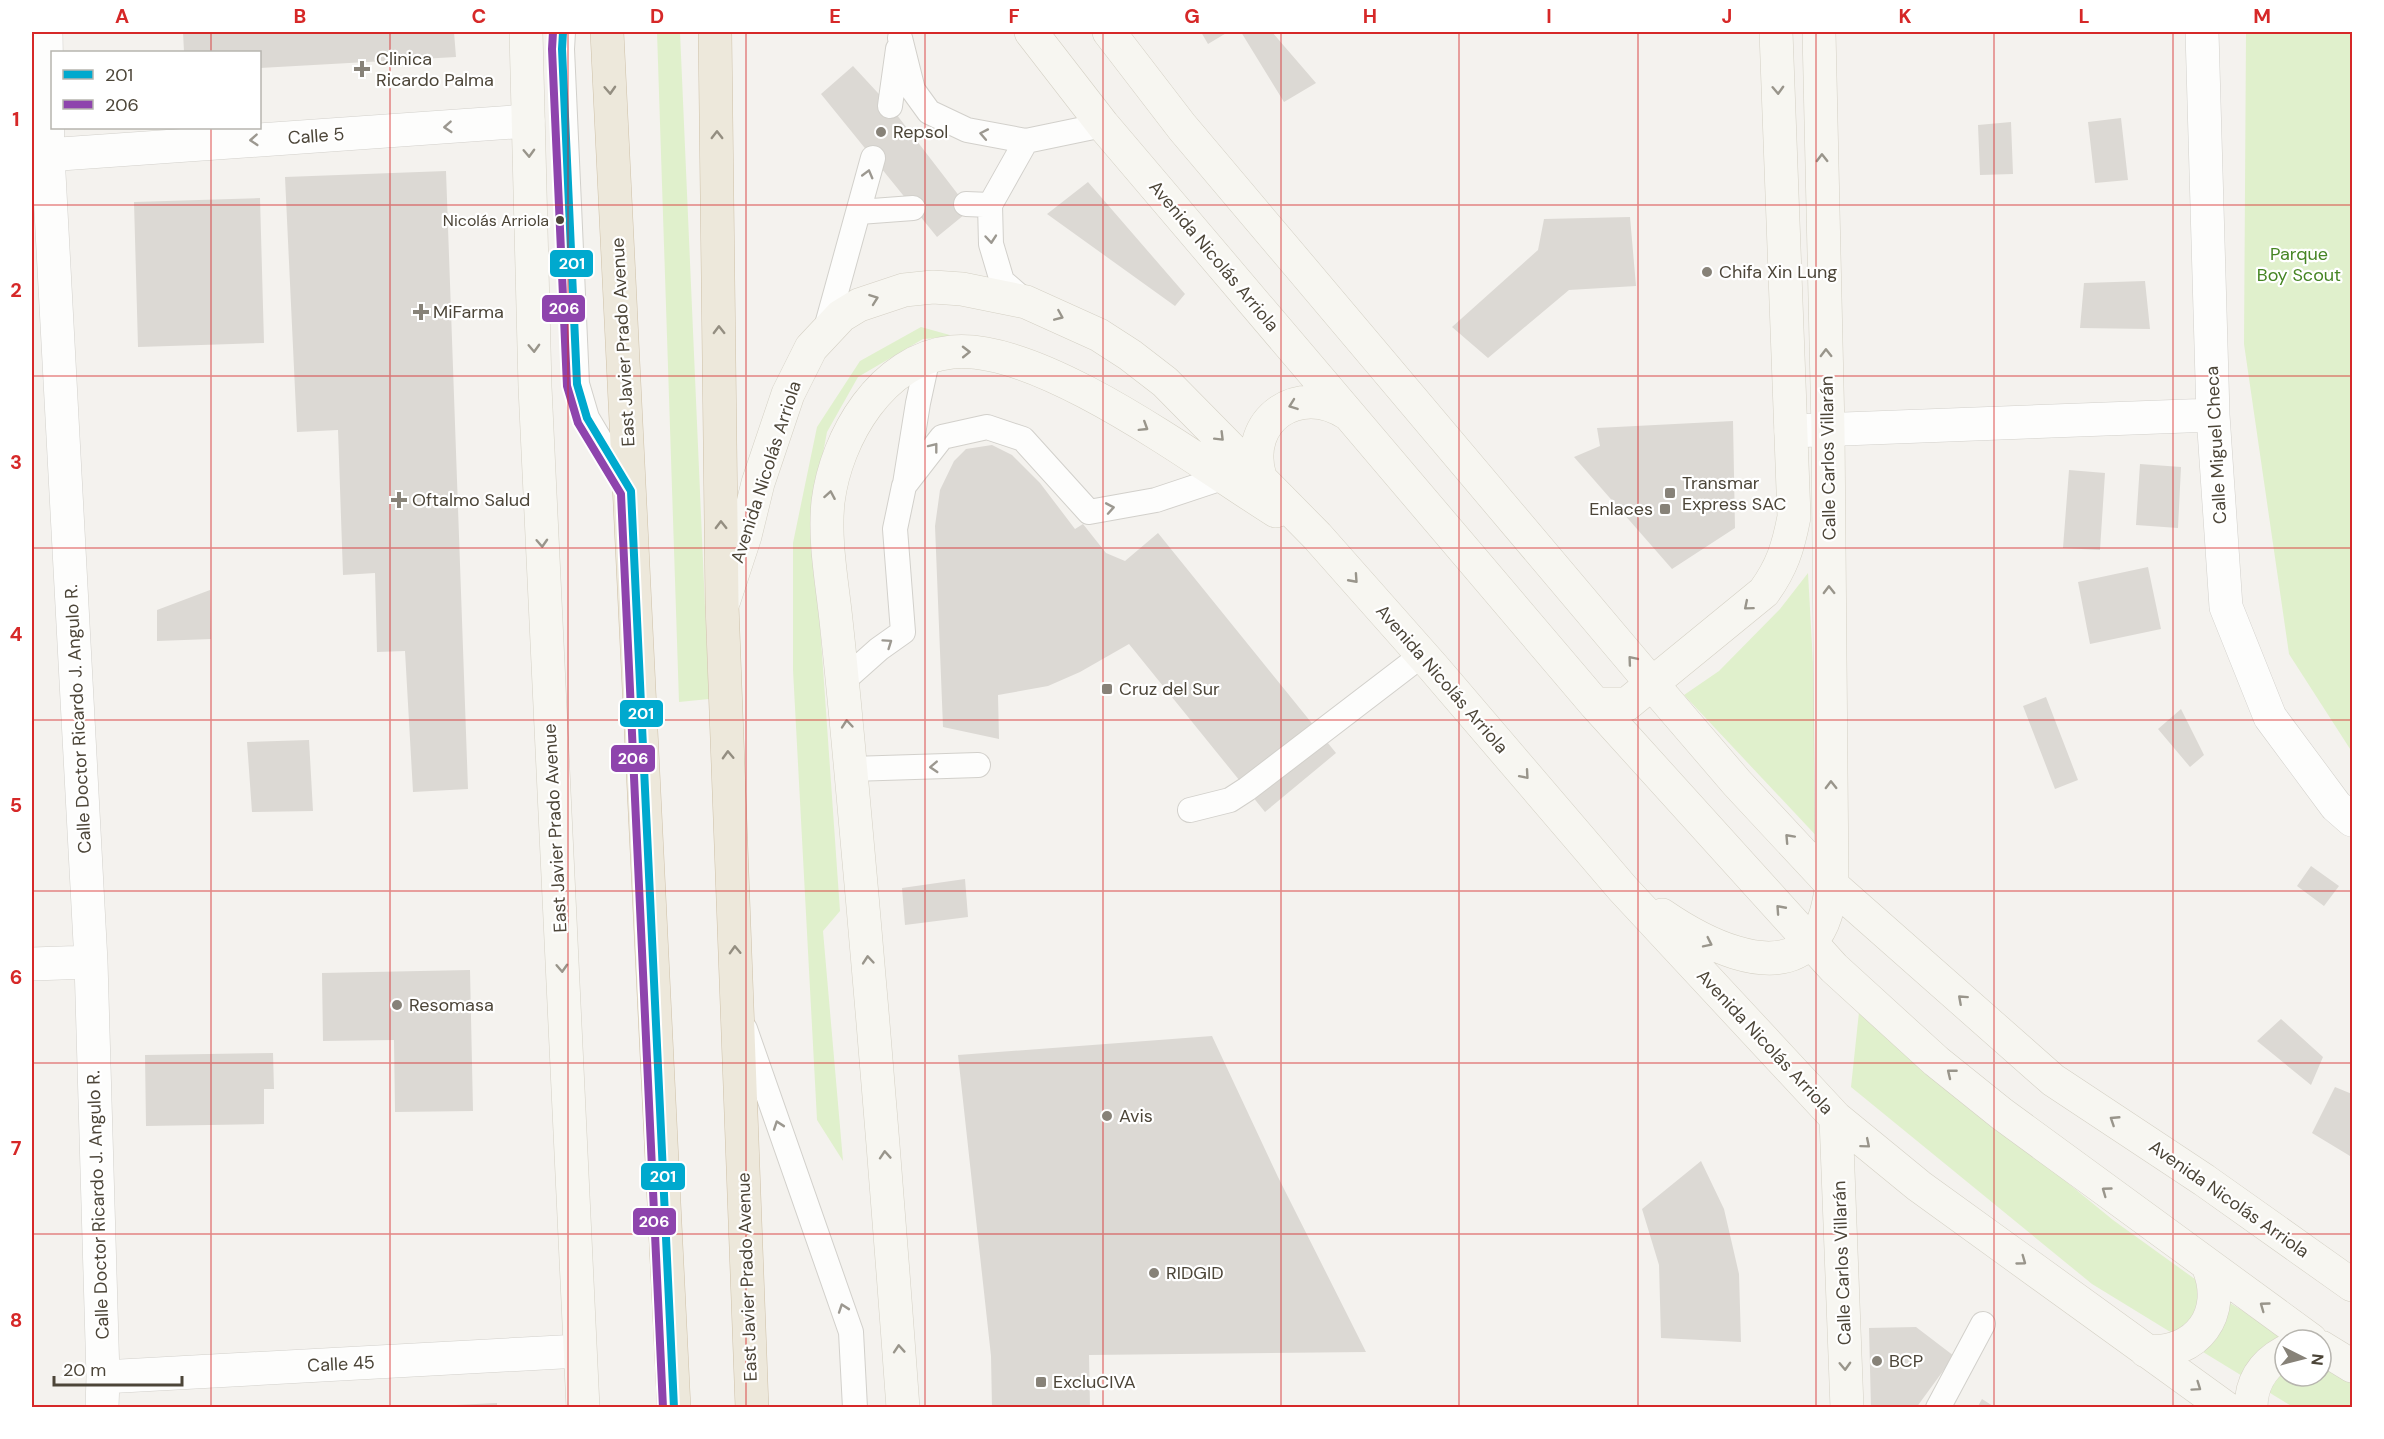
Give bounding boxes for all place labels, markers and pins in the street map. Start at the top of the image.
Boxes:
place label: Clinica Ricardo Palma [376,47,494,92]
marker: Clinica Ricardo Palma [353,60,371,78]
place label: Repsol [893,120,948,144]
marker: Repsol [874,125,888,139]
place label: Nicolás Arriola [443,210,549,231]
marker: Nicolás Arriola [554,214,566,226]
place label: Chifa Xin Lung [1719,260,1837,284]
marker: Chifa Xin Lung [1700,265,1714,279]
place label: MiFarma [433,300,504,324]
marker: MiFarma [414,305,428,319]
place label: Transmar Express SAC [1682,471,1786,516]
marker: Transmar Express SAC [1663,486,1677,500]
place label: Oftalmo Salud [412,488,530,512]
marker: Oftalmo Salud [390,491,408,509]
place label: Enlaces [1589,497,1653,521]
marker: Enlaces [1658,502,1672,516]
place label: Cruz del Sur [1119,677,1220,701]
marker: Cruz del Sur [1100,682,1114,696]
place label: Resomasa [409,993,494,1017]
marker: Resomasa [390,998,404,1012]
place label: Avis [1119,1104,1153,1128]
marker: Avis [1100,1109,1114,1123]
place label: RIDGID [1166,1261,1224,1285]
marker: RIDGID [1147,1266,1161,1280]
place label: BCP [1889,1349,1923,1373]
marker: BCP [1870,1354,1884,1368]
place label: ExcluCIVA [1053,1370,1136,1394]
marker: ExcluCIVA [1034,1375,1048,1389]

